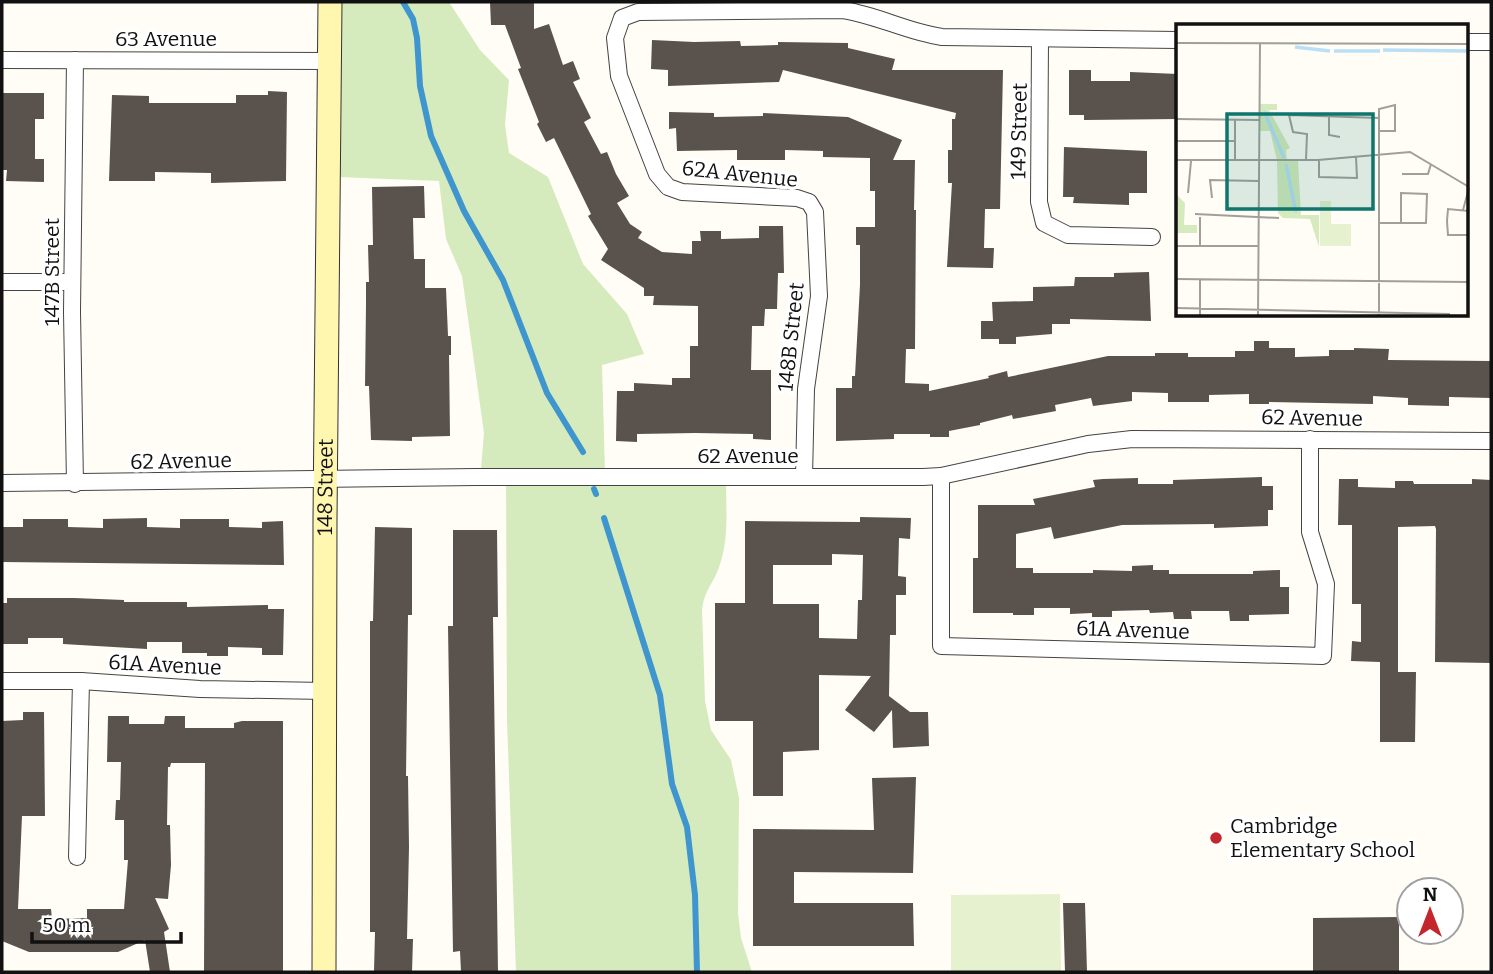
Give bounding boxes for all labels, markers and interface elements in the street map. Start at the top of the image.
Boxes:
inset map [1176,24,1468,317]
street label: 63 Avenue [115,26,217,52]
street label: 149 Street [1005,82,1033,180]
street label: 62A Avenue [681,155,799,193]
street label: 147B Street [39,218,65,326]
street label: 148B Street [772,281,810,393]
street label: 62 Avenue [1261,404,1363,432]
street label: 148 Street [312,438,339,536]
street label: 62 Avenue [697,443,799,469]
street label: 62 Avenue [130,447,232,475]
street label: 61A Avenue [1076,615,1190,645]
street label: 61A Avenue [108,649,222,681]
place label: Cambridge Elementary School [1230,813,1415,863]
marker: Cambridge Elementary School [1208,830,1224,846]
north arrow [1395,876,1465,946]
text: N [1423,883,1438,906]
scale bar [32,900,180,944]
text: 50 m [42,912,91,938]

